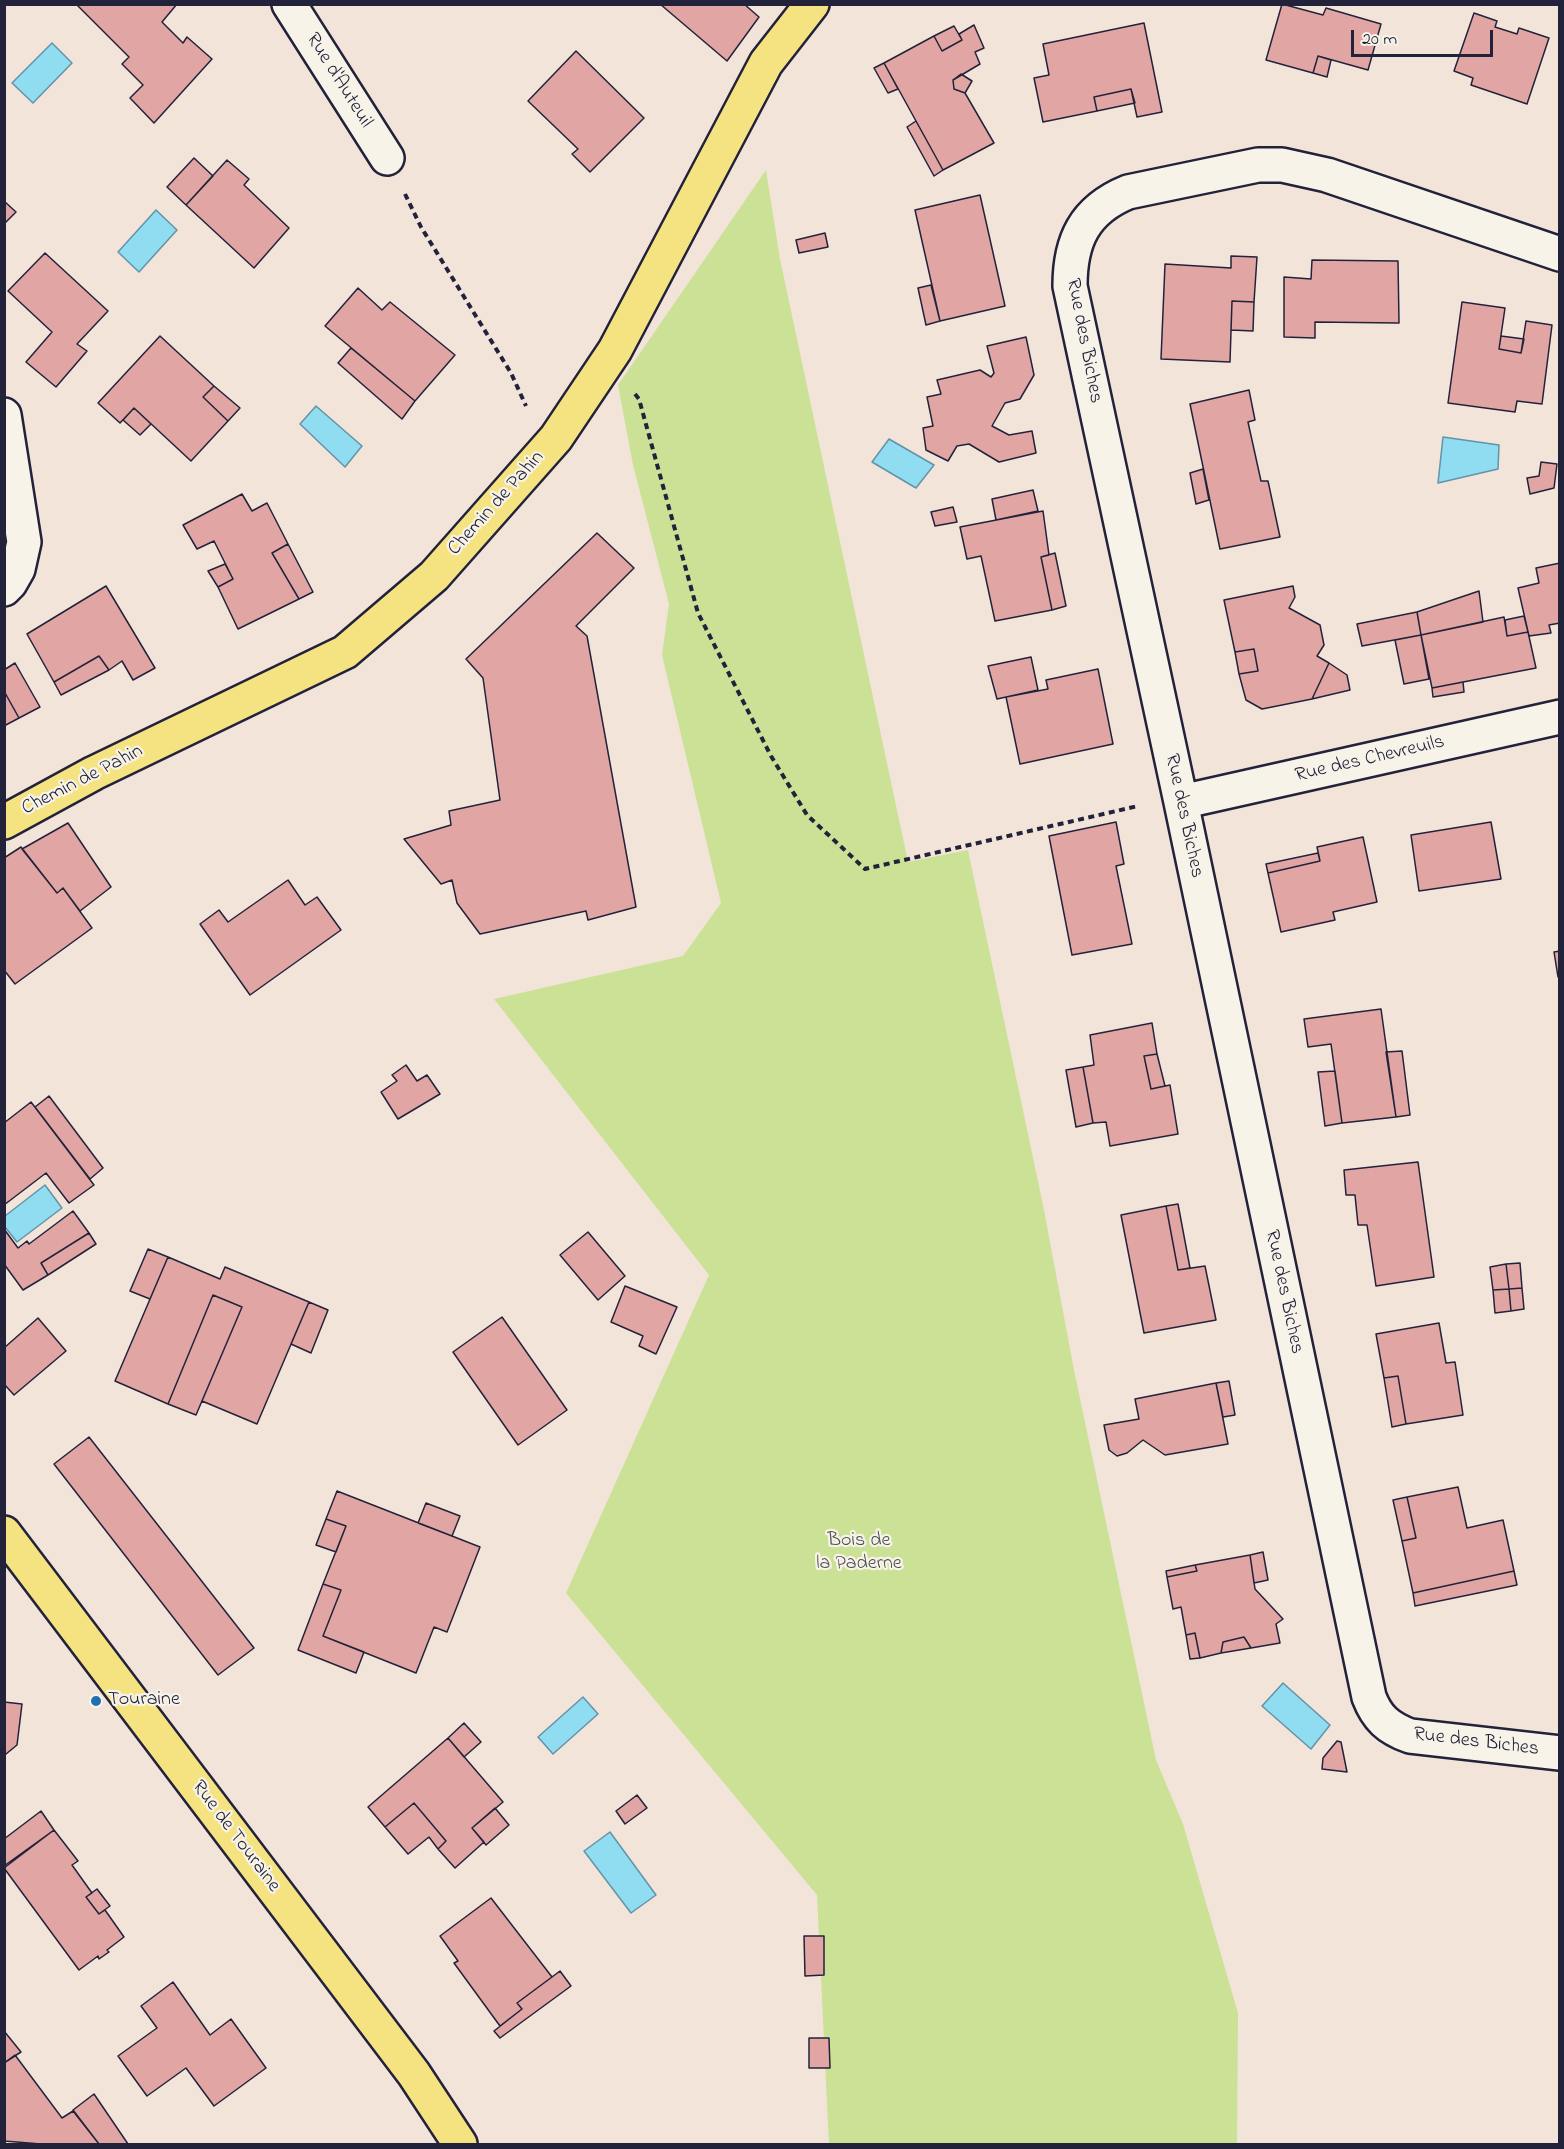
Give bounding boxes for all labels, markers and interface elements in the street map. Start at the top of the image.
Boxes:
scale bar [1354,18,1496,56]
text: 20 m [1362,27,1397,53]
street label: Rue d'Auteuil [299,29,377,133]
street label: Rue des Biches [1059,277,1107,405]
street label: Chemin de Pahin [444,447,550,561]
street label: Rue des Chevreuils [1293,731,1447,789]
street label: Chemin de Pahin [18,740,148,822]
street label: Rue des Biches [1158,752,1208,880]
street label: Rue des Biches [1258,1228,1308,1356]
park label: Bois de la Paderne [816,1530,902,1577]
place label: Touraine [108,1689,180,1713]
marker: Touraine [89,1694,103,1708]
street label: Rue des Biches [1412,1723,1540,1763]
street label: Rue de Touraine [185,1776,285,1898]

